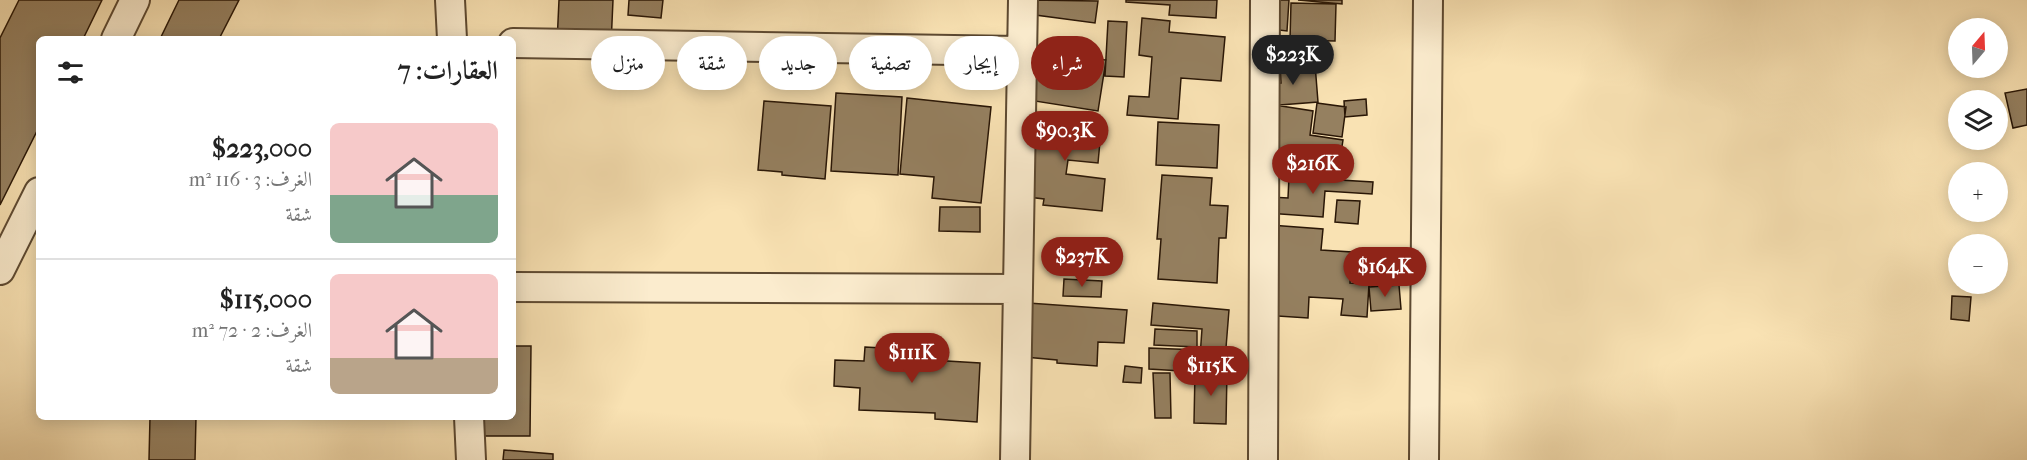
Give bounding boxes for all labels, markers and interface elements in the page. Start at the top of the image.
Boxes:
north arrow [1948,18,2008,78]
map controls [1948,18,2008,294]
pin: $223K [1251,35,1335,86]
chip: منزل [591,36,665,90]
chip: شقة [677,36,747,90]
chip: جديد [759,36,837,90]
chip: تصفية [849,36,932,90]
chip: إيجار [944,36,1019,90]
chip: شراء [1031,36,1104,90]
text: $223K [1266,43,1320,66]
text: العقارات: 7 [398,55,498,86]
icon: filters [54,56,87,89]
button: layers [1948,90,2008,150]
pin: $90.3K [1016,111,1114,162]
text: $90.3K [1035,119,1095,142]
text: $223,000 [212,133,312,164]
pin: $216K [1271,144,1355,195]
icon: home [378,147,450,219]
text: $216K [1286,152,1340,175]
button: + [1948,162,2008,222]
text: الغرف: 3 · 116 m² [189,168,312,191]
text: شقة [286,203,312,226]
button: − [1948,234,2008,294]
pin: $237K [1040,237,1124,288]
text: $237K [1055,245,1109,268]
pin: $164K [1343,247,1427,298]
text: $164K [1357,255,1413,278]
text: $115,000 [220,284,312,315]
icon: home [378,298,450,370]
text: الغرف: 2 · 72 m² [192,319,312,342]
pin: $111K [870,333,954,384]
text: $111K [889,341,935,364]
pin: $115K [1169,346,1253,397]
text: شقة [286,354,312,377]
text: $115K [1187,354,1235,377]

